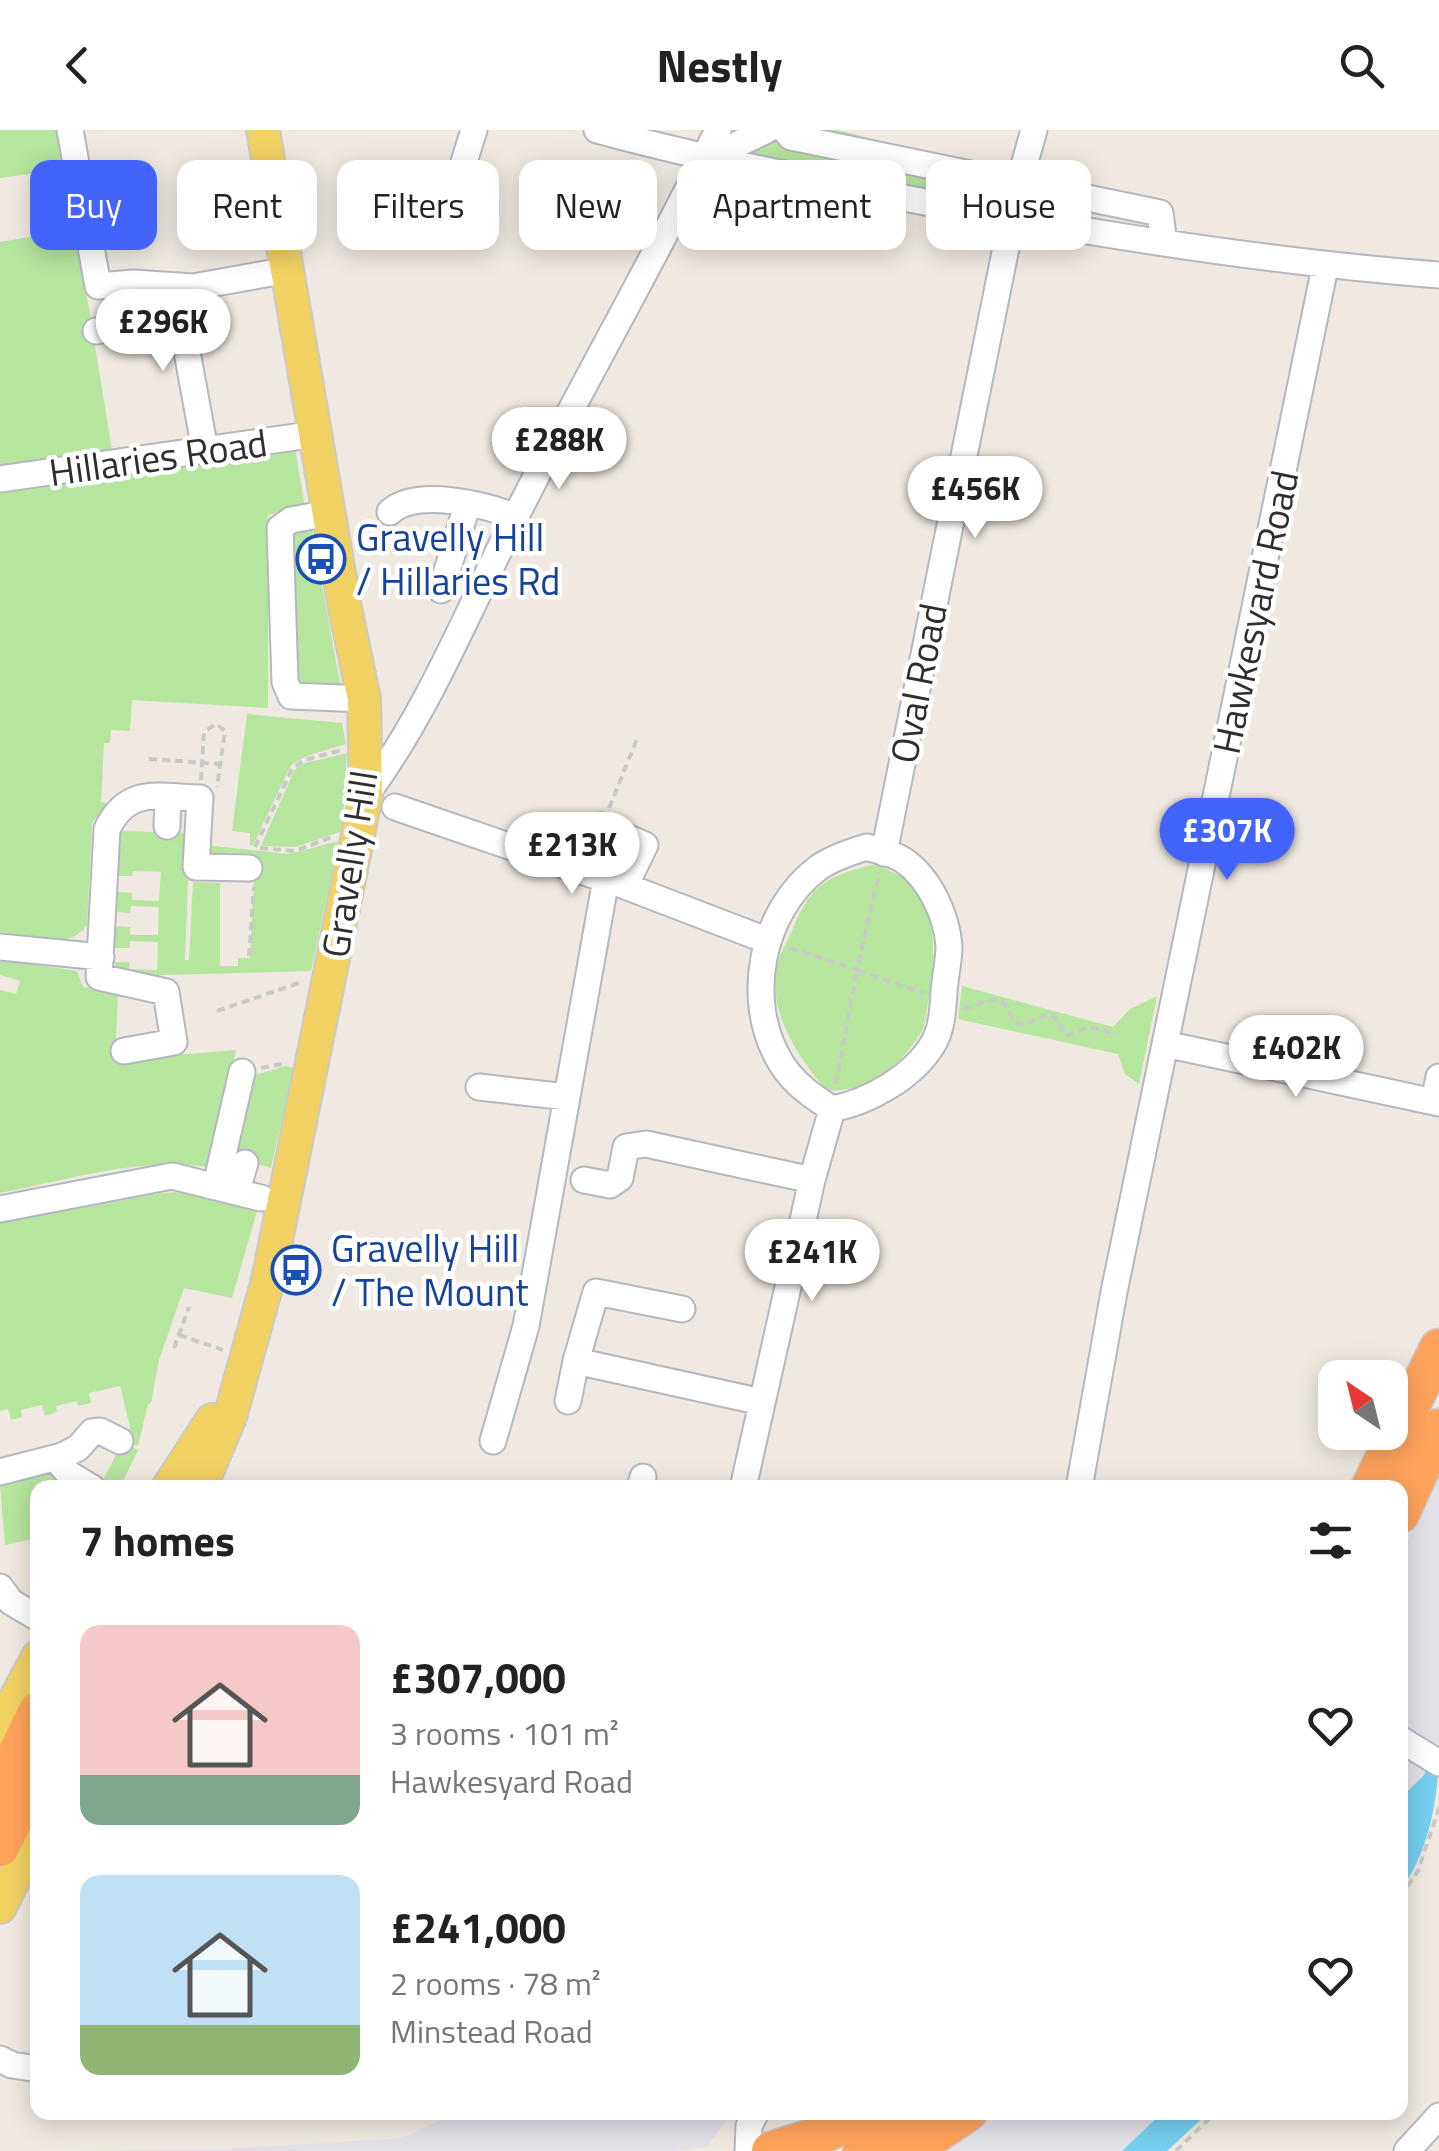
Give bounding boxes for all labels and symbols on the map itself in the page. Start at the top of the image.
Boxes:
pin: £296K [93,289,233,374]
pin: £288K [489,407,629,492]
street label: Hillaries Road [45,413,271,501]
pin: £456K [905,456,1045,541]
street label: Hawkesyard Road [1197,465,1313,759]
place label: Gravelly Hill / Hillaries Rd [356,508,560,610]
bus stop icon: Gravelly Hill / Hillaries Rd [295,533,347,585]
street label: Oval Road [874,598,962,768]
street label: Gravelly Hill [306,766,392,962]
pin: £307K [1157,798,1297,883]
pin: £213K [502,812,642,897]
pin: £402K [1226,1015,1366,1100]
place label: Gravelly Hill / The Mount [331,1219,529,1321]
pin: £241K [742,1219,882,1304]
bus stop icon: Gravelly Hill / The Mount [270,1244,322,1296]
north arrow [1318,1360,1408,1450]

